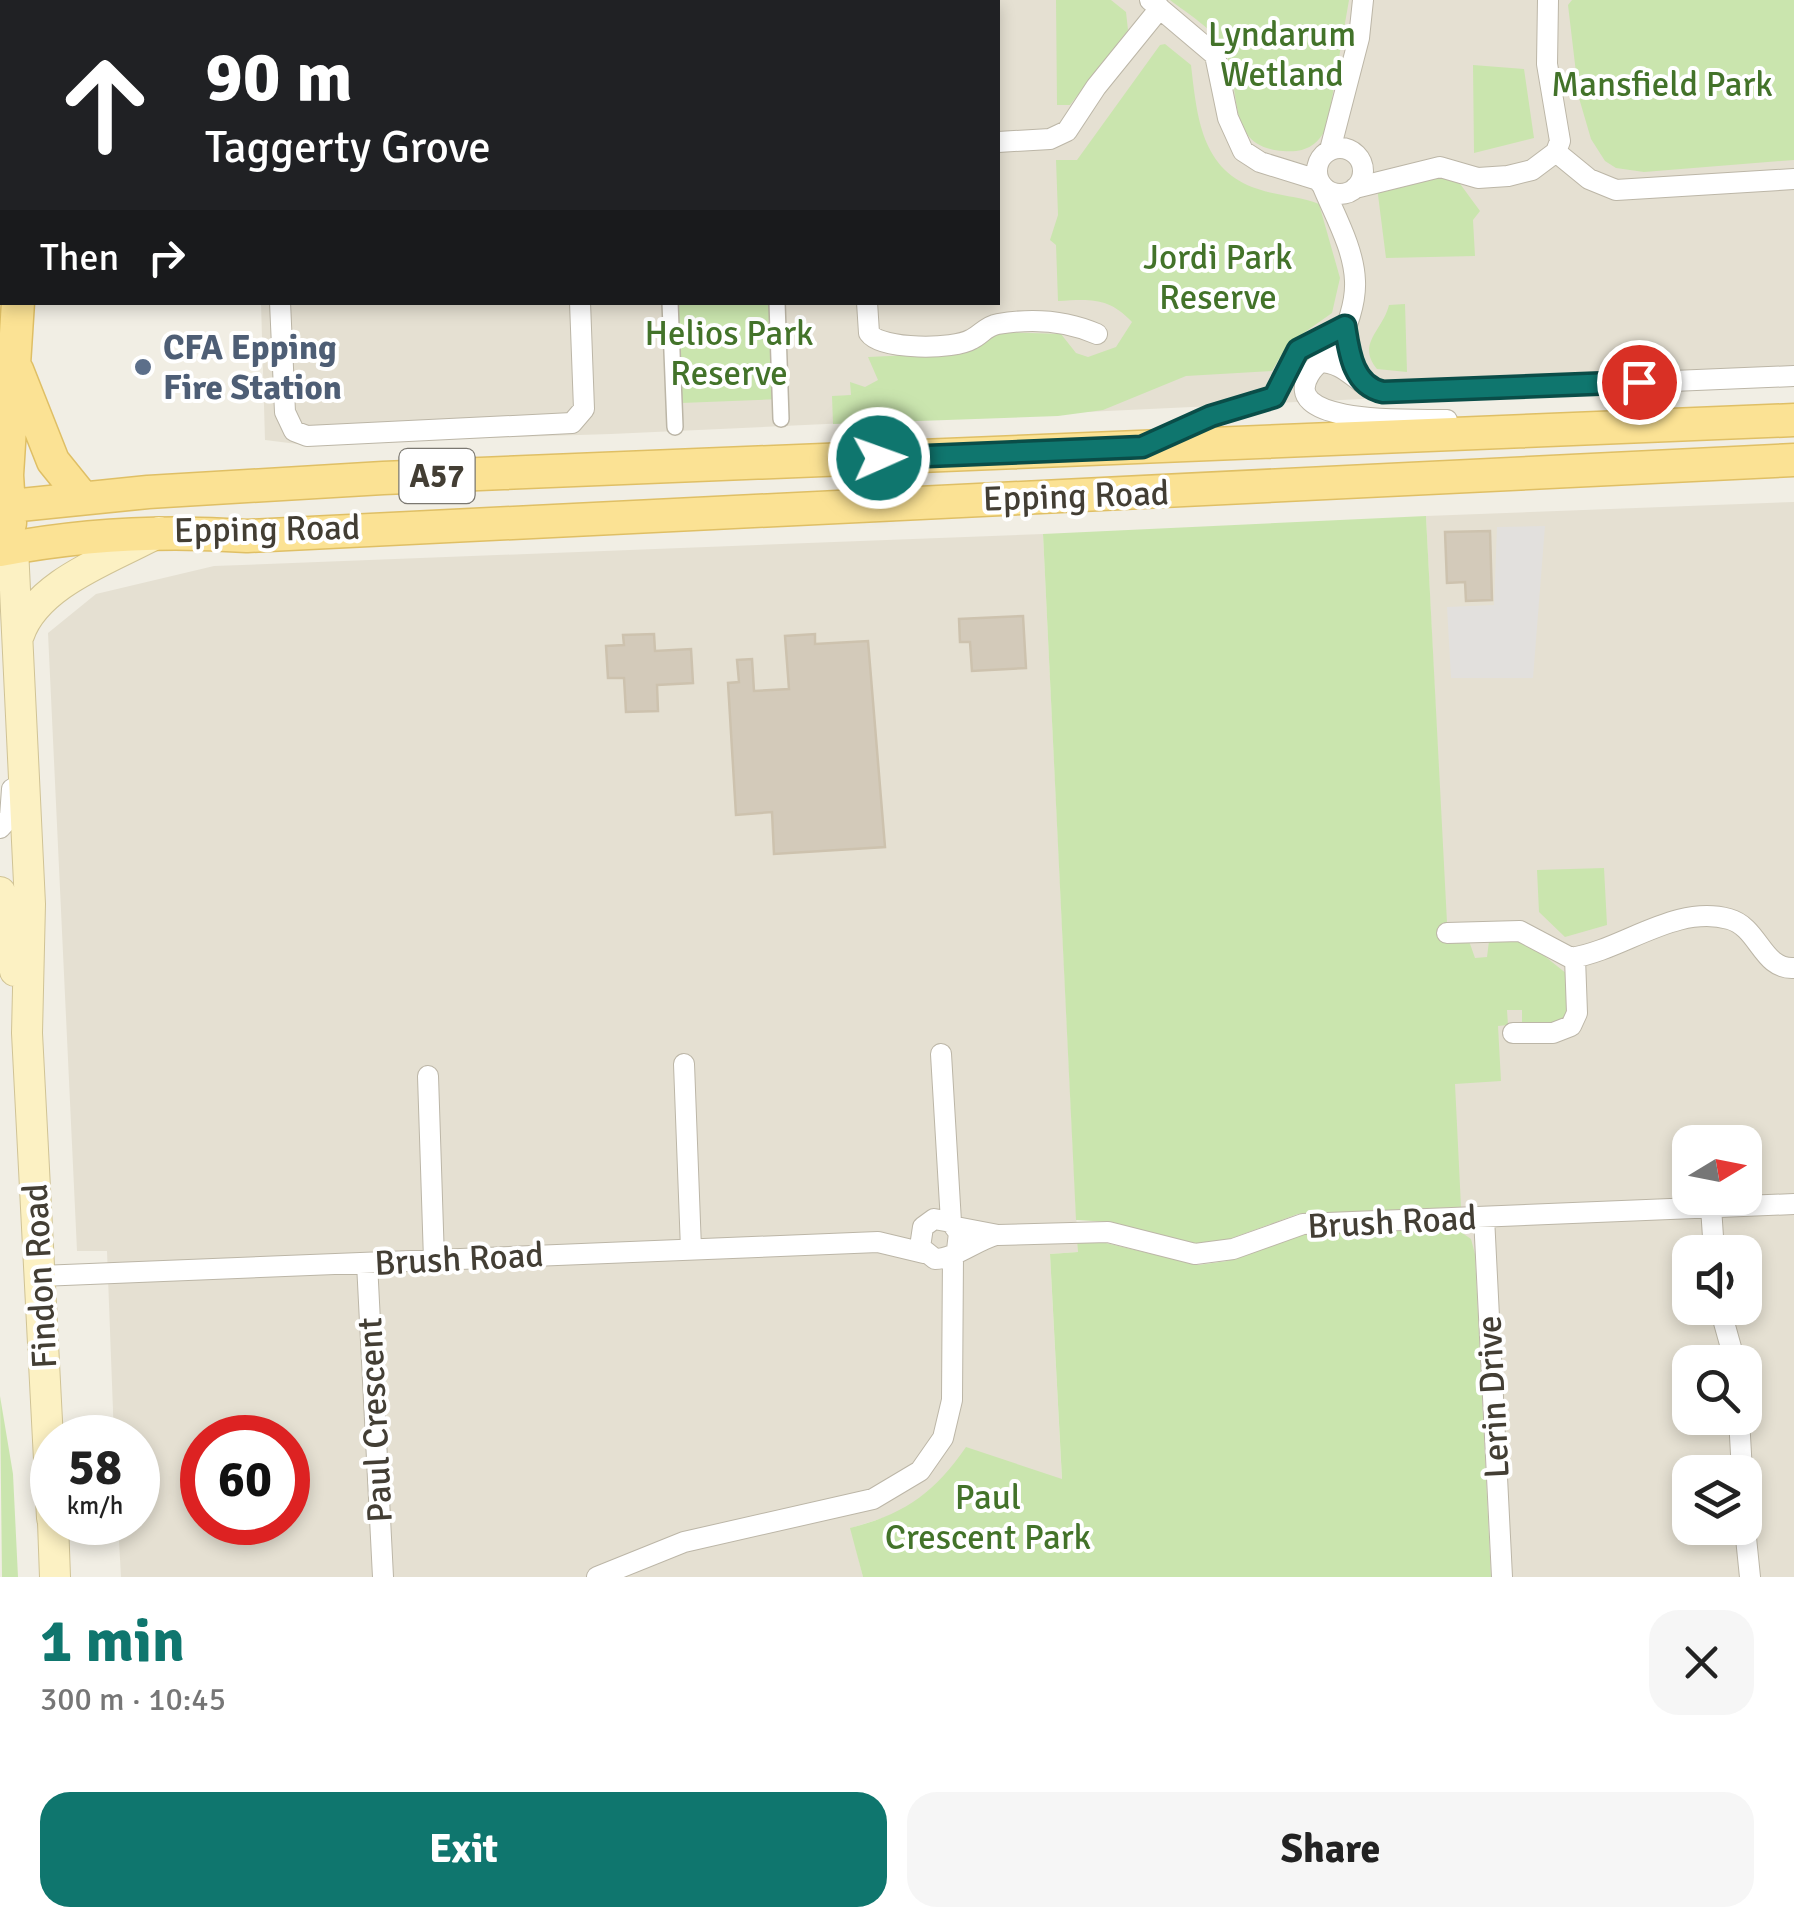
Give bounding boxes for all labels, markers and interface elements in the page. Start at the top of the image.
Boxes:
park label: Lyndarum Wetland [1208,13,1356,96]
text: 90 m [205,34,353,120]
icon: ahead [40,40,170,170]
park label: Mansfield Park [1551,63,1773,106]
text: Taggerty Grove [205,120,491,175]
icon: right [139,230,194,285]
text: Then [40,234,119,281]
park label: Jordi Park Reserve [1143,236,1293,319]
park label: Helios Park Reserve [644,312,814,395]
place label: CFA Epping Fire Station [163,326,342,409]
pin [1597,340,1682,425]
icon: arrive [1612,355,1667,410]
marker: CFA Epping Fire Station [132,356,154,378]
position arrow [827,406,931,510]
road number: A57 [400,449,474,503]
street label: Epping Road [982,471,1170,521]
street label: Epping Road [173,506,361,552]
north arrow [1672,1125,1762,1215]
map controls [1672,1125,1762,1545]
street label: Findon Road [14,1182,66,1370]
street label: Brush Road [1306,1196,1478,1248]
street label: Brush Road [373,1233,545,1285]
button: sound [1672,1235,1762,1325]
street label: Lerin Drive [1467,1315,1519,1479]
street label: Paul Crescent [348,1316,402,1524]
button: search [1672,1345,1762,1435]
speed limit sign: 60 [180,1415,310,1545]
text: 58 [68,1437,122,1499]
button: layers [1672,1455,1762,1545]
park label: Paul Crescent Park [885,1476,1091,1559]
text: km/h [67,1490,123,1521]
text: 1 min [40,1605,185,1679]
button: close [1649,1610,1754,1715]
text: 300 m · 10:45 [40,1680,226,1719]
button: Exit [40,1792,887,1907]
button: Share [907,1792,1754,1907]

